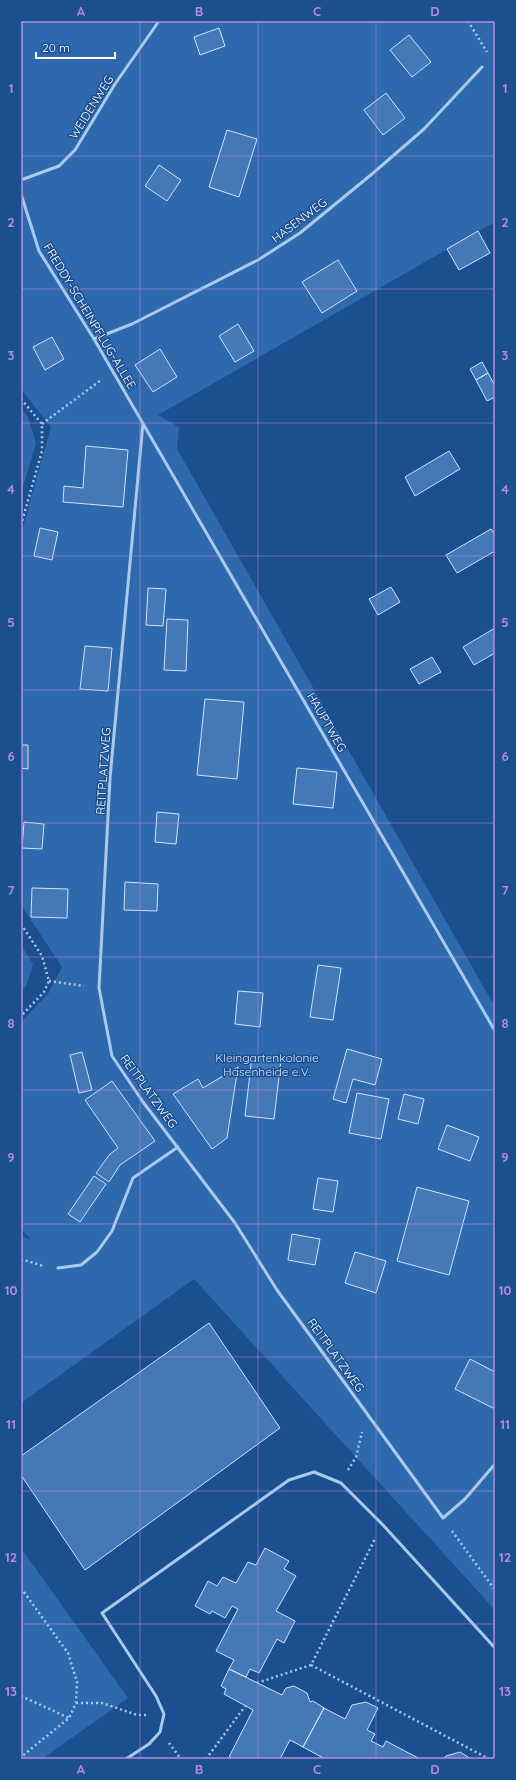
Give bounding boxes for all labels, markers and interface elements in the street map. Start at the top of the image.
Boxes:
text: A [77,3,86,19]
text: B [195,3,203,19]
text: C [313,3,321,19]
text: D [430,3,440,19]
scale bar [36,34,115,60]
text: 20 m [42,40,70,55]
street label: WEIDENWEG [65,72,117,142]
text: 1 [8,80,14,96]
text: 1 [502,80,508,96]
street label: HASENWEG [268,194,330,246]
text: 2 [7,214,15,230]
text: 2 [501,214,509,230]
street label: FREDDY-SCHEINPFLUG-ALLEE [40,240,140,392]
text: 3 [8,347,15,363]
text: 3 [502,347,509,363]
text: 4 [7,481,15,497]
text: 4 [501,481,509,497]
text: 5 [7,614,15,630]
text: 5 [501,614,509,630]
street label: HAUPTWEG [304,690,350,754]
street label: REITPLATZWEG [92,727,114,815]
text: 6 [7,748,15,764]
text: 6 [501,748,509,764]
text: 7 [7,882,15,898]
text: 7 [501,882,509,898]
text: 8 [7,1015,15,1031]
text: 8 [501,1015,509,1031]
park label: Kleingartenkolonie Hasenheide e.V. [215,1050,319,1079]
street label: REITPLATZWEG [117,1051,181,1131]
text: 9 [7,1149,15,1165]
text: 9 [501,1149,509,1165]
text: 10 [4,1282,18,1298]
text: 10 [498,1282,512,1298]
street label: REITPLATZWEG [304,1315,368,1395]
text: 11 [6,1416,16,1432]
text: 11 [500,1416,510,1432]
text: 12 [5,1549,17,1565]
text: 12 [499,1549,511,1565]
text: 13 [5,1683,17,1699]
text: 13 [499,1683,511,1699]
text: A [77,1761,86,1777]
text: B [195,1761,203,1777]
text: C [313,1761,321,1777]
text: D [430,1761,440,1777]

